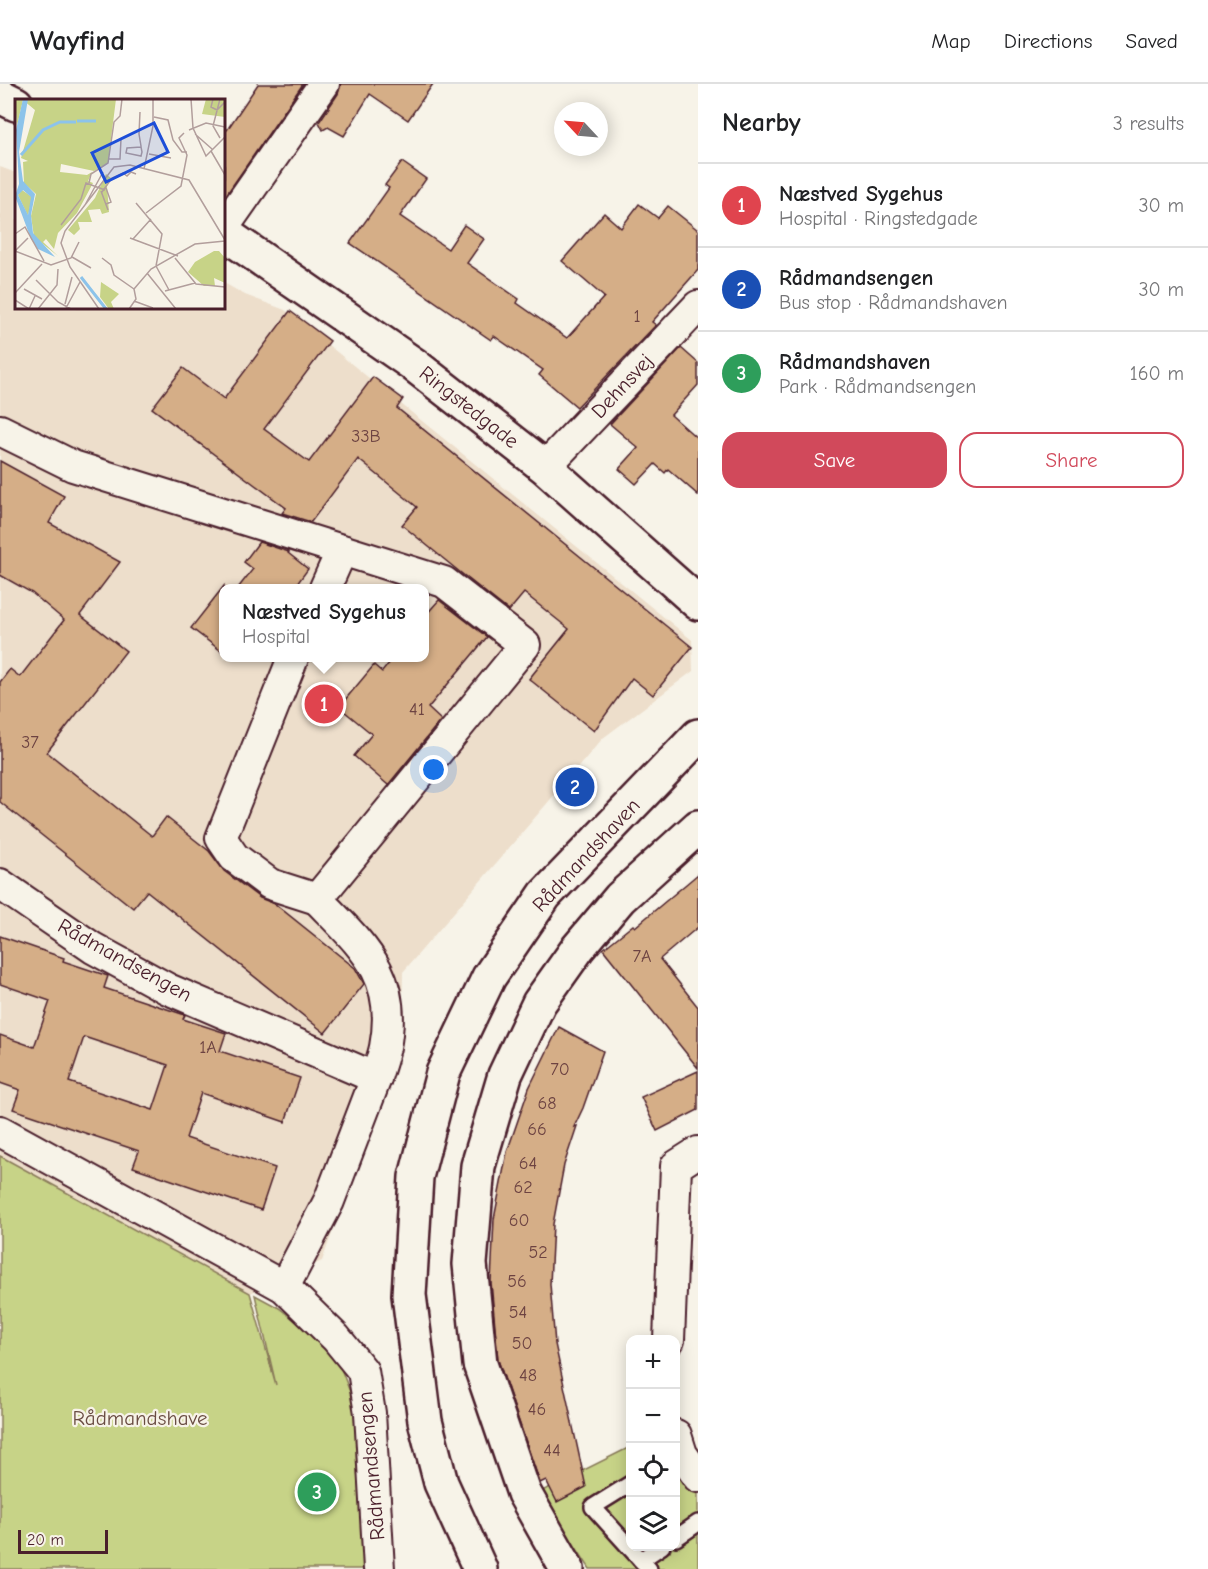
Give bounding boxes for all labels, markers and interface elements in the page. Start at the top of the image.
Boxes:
text: Wayfind [30,25,125,57]
text: Map [931,29,971,53]
text: Directions [1004,29,1093,53]
text: Saved [1126,29,1178,53]
inset map [15,99,225,309]
north arrow [554,102,608,156]
text: Nearby [722,108,801,138]
text: 3 results [1113,112,1184,135]
text: Næstved Sygehus [779,181,943,207]
text: 1 [738,194,745,217]
text: 30 m [1138,194,1184,217]
text: Hospital · Ringstedgade [779,207,978,230]
text: Rådmandsengen [779,265,934,291]
text: 2 [737,278,746,301]
text: 30 m [1138,278,1184,301]
text: Bus stop · Rådmandshaven [779,291,1008,314]
house number: 1 [633,306,641,327]
street label: Dehnsvej [586,349,658,423]
text: Rådmandshaven [779,349,930,375]
street label: Ringstedgade [415,361,523,453]
text: 3 [737,362,746,385]
text: 160 m [1130,362,1184,385]
text: Park · Rådmandsengen [779,375,976,398]
house number: 33B [351,426,381,447]
button: Save [722,432,947,488]
button: Share [959,432,1184,488]
popup [219,584,429,662]
text: Næstved Sygehus [242,599,406,625]
text: Hospital [242,625,310,648]
pin: 1 [304,682,344,726]
house number: 41 [409,699,425,720]
house number: 37 [21,732,39,753]
your location [419,755,448,784]
pin: 2 [556,764,594,810]
street label: Rådmandshaven [527,793,645,917]
street label: Rådmandsengen [54,913,196,1007]
house number: 7A [633,946,651,967]
house number: 1A [199,1037,217,1058]
house number: 70 [550,1059,570,1080]
house number: 68 [537,1093,557,1114]
house number: 66 [527,1119,547,1140]
house number: 64 [519,1153,537,1174]
house number: 62 [513,1177,533,1198]
house number: 60 [509,1210,529,1231]
house number: 52 [528,1242,548,1263]
house number: 56 [507,1271,527,1292]
house number: 54 [509,1302,527,1323]
house number: 50 [512,1333,532,1354]
map controls [626,1335,680,1551]
button: + [626,1335,680,1389]
house number: 48 [519,1365,537,1386]
button: − [626,1389,680,1443]
street label: Rådmandsengen [353,1391,389,1541]
house number: 46 [528,1399,546,1420]
park label: Rådmandshave [73,1406,207,1430]
house number: 44 [543,1440,561,1461]
button: locate [626,1443,680,1497]
pin: 3 [298,1470,336,1514]
button: layers [626,1497,680,1551]
scale bar [18,1527,108,1554]
text: 20 m [27,1531,64,1549]

